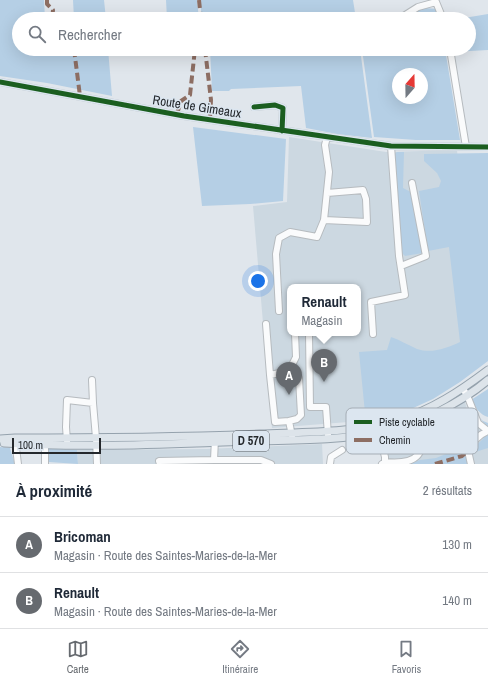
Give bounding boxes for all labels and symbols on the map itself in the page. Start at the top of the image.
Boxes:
north arrow [392,68,428,104]
street label: Route de Gimeaux [151,91,243,122]
your location [248,271,268,291]
pin: B [311,349,337,382]
pin: A [276,362,302,395]
legend [346,408,478,454]
text: Piste cyclable [379,415,435,429]
road number: D 570 [233,431,269,451]
text: Chemin [379,433,411,447]
scale bar [12,436,101,455]

